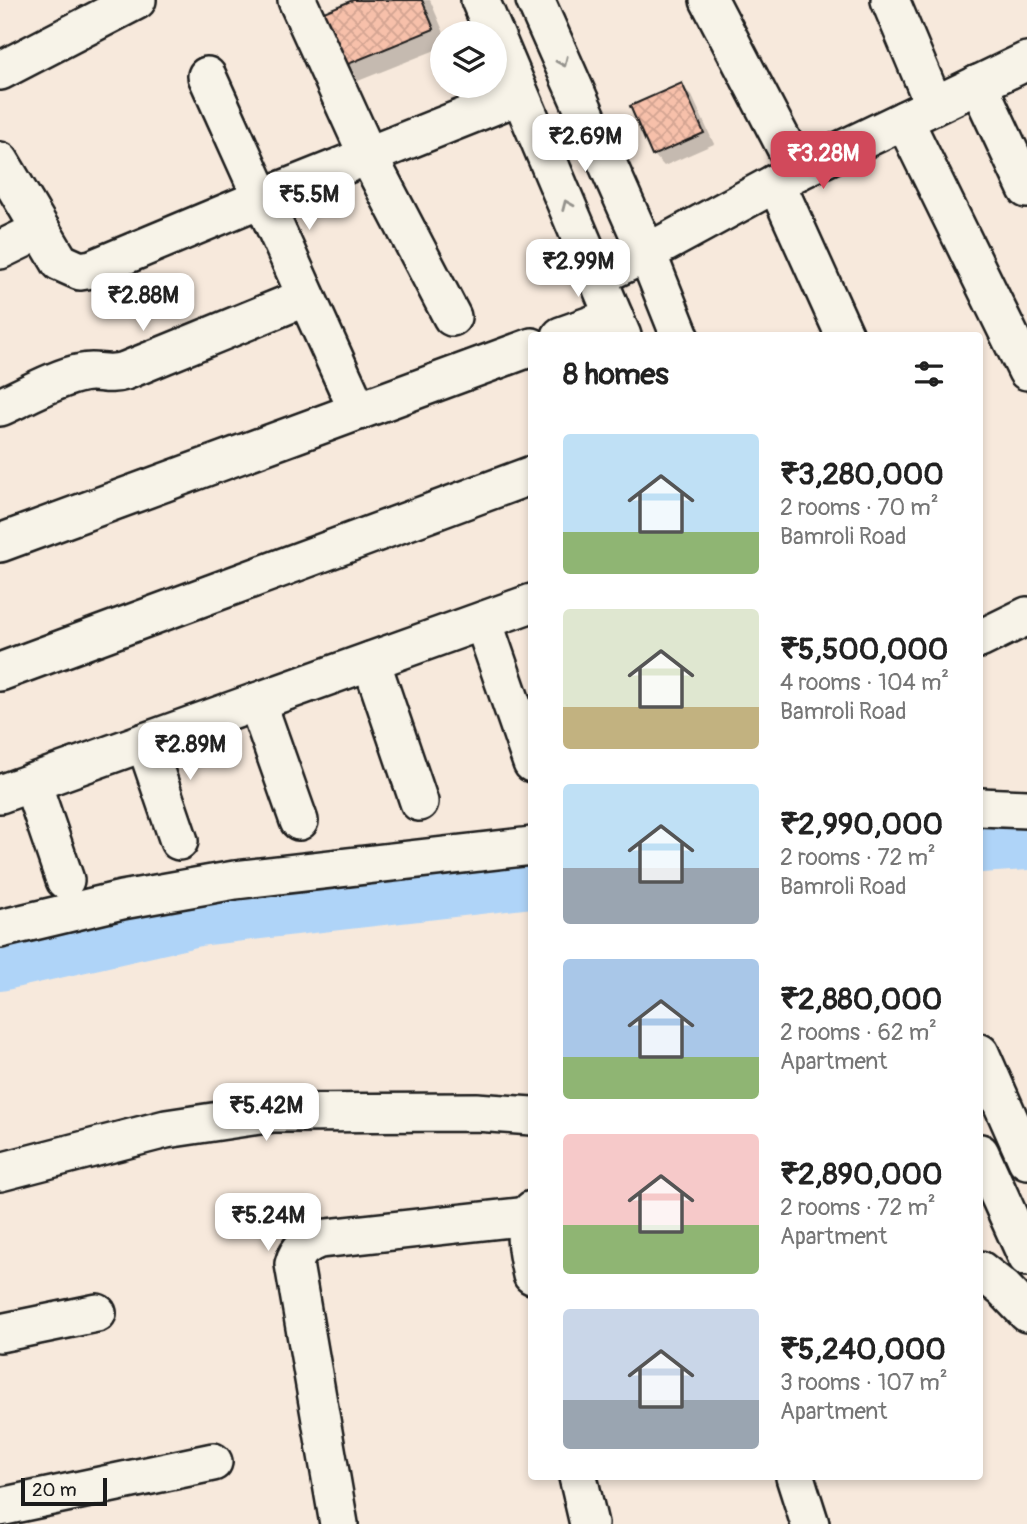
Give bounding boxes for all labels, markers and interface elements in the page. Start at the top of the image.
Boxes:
map controls [430,21,507,98]
button: layers [430,21,507,98]
one-way arrow [555,55,569,68]
pin: ₹2.69M [528,114,642,174]
text: ₹2.69M [548,122,622,151]
pin: ₹3.28M [766,132,880,191]
text: ₹3.28M [787,139,859,168]
pin: ₹5.5M [260,173,358,232]
text: ₹5.5M [279,180,339,209]
one-way arrow [561,200,575,213]
pin: ₹2.99M [521,240,635,299]
text: ₹2.99M [542,247,614,276]
pin: ₹2.88M [86,274,200,333]
text: ₹2.88M [107,281,179,310]
icon: filters [910,355,948,393]
text: 8 homes [563,356,669,393]
text: ₹3,280,000 [780,456,944,493]
icon: home [619,462,703,546]
text: 2 rooms · 70 m² [780,493,939,522]
text: Bamroli Road [780,522,906,551]
text: ₹5,500,000 [780,631,948,668]
icon: home [619,637,703,721]
text: 4 rooms · 104 m² [780,668,949,697]
text: Bamroli Road [780,697,906,726]
pin: ₹2.89M [133,722,247,782]
text: ₹2.89M [154,730,226,759]
text: ₹2,990,000 [780,806,943,843]
icon: home [619,812,703,896]
text: 2 rooms · 72 m² [780,843,936,872]
text: Bamroli Road [780,872,906,901]
text: ₹2,880,000 [780,981,942,1018]
icon: home [619,987,703,1071]
text: 2 rooms · 62 m² [780,1018,937,1047]
text: Apartment [780,1047,887,1076]
pin: ₹5.42M [209,1084,323,1143]
text: ₹5.42M [229,1091,303,1120]
text: ₹2,890,000 [780,1156,943,1193]
icon: home [619,1162,703,1246]
text: 2 rooms · 72 m² [780,1193,936,1222]
pin: ₹5.24M [211,1194,325,1253]
text: ₹5.24M [231,1201,305,1230]
text: Apartment [780,1222,887,1251]
text: ₹5,240,000 [780,1331,946,1368]
icon: home [619,1337,703,1421]
text: 3 rooms · 107 m² [780,1368,948,1397]
text: Apartment [780,1397,887,1426]
scale bar [21,1475,107,1507]
text: 20 m [32,1478,77,1502]

